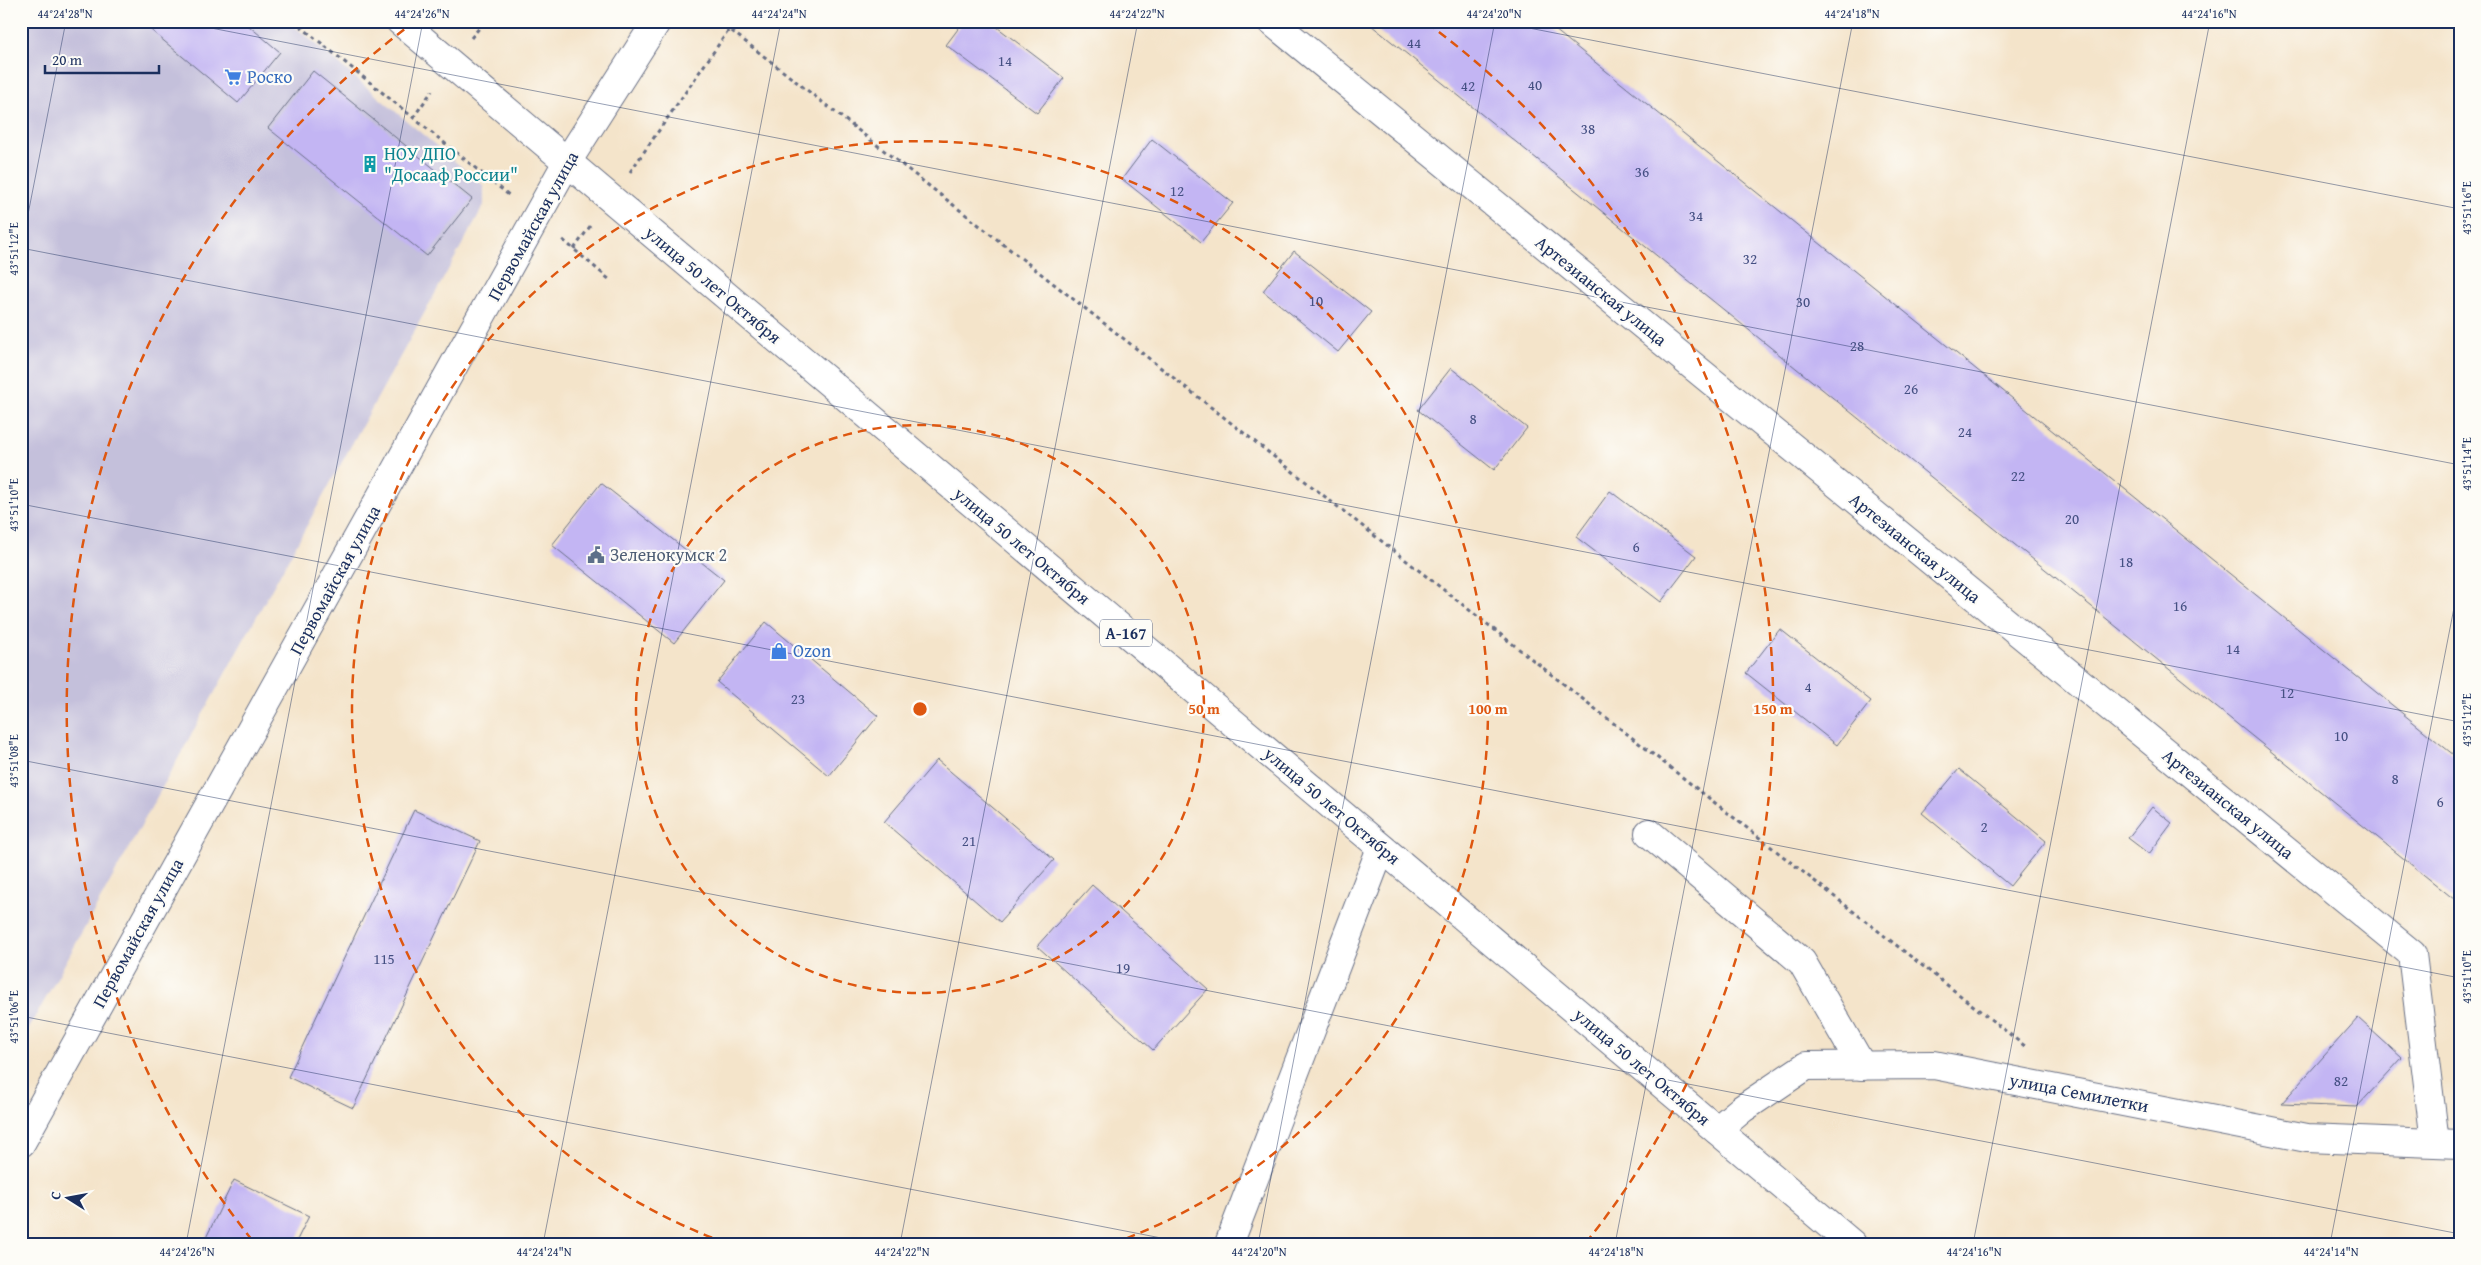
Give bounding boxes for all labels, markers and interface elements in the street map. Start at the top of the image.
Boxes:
text: 44°24'28"N [37,5,93,22]
text: 44°24'26"N [394,5,450,22]
text: 44°24'24"N [751,5,807,22]
text: 44°24'22"N [1109,5,1165,22]
text: 44°24'20"N [1466,5,1522,22]
text: 44°24'18"N [1824,5,1880,22]
text: 44°24'16"N [2181,5,2237,22]
house number: 44 [1407,32,1421,53]
scale bar [45,42,159,74]
text: 20 m [52,49,83,70]
house number: 14 [998,50,1012,71]
place label: Роско [247,63,292,90]
supermarket icon: Роско [223,67,243,87]
house number: 40 [1528,74,1542,95]
house number: 42 [1461,75,1475,96]
house number: 38 [1581,118,1595,139]
place label: НОУ ДПО "Досааф России" [384,140,518,188]
street label: Первомайская улица [480,146,585,306]
building icon: НОУ ДПО "Досааф России" [360,154,380,174]
house number: 36 [1635,161,1649,182]
house number: 12 [1170,180,1184,201]
text: 43°51'16"E [2458,181,2475,235]
house number: 34 [1689,205,1703,226]
street label: улица 50 лет Октября [638,219,788,350]
text: 43°51'12"E [5,222,22,276]
street label: Артезианская улица [1530,229,1673,353]
house number: 32 [1743,248,1757,269]
house number: 10 [1309,290,1323,311]
house number: 30 [1796,291,1810,312]
house number: 28 [1850,335,1864,356]
house number: 26 [1904,378,1918,399]
house number: 8 [1469,408,1477,429]
house number: 24 [1958,421,1972,442]
text: 43°51'14"E [2458,437,2475,491]
house number: 22 [2011,465,2025,486]
text: 43°51'10"E [5,478,22,532]
street label: улица 50 лет Октября [947,480,1097,611]
street label: Артезианская улица [1844,486,1987,610]
street label: Первомайская улица [282,500,387,660]
house number: 20 [2065,508,2079,529]
house number: 6 [1632,536,1640,557]
place label: Зеленокумск 2 [610,541,727,568]
public building icon: Зеленокумск 2 [586,545,606,565]
house number: 18 [2119,551,2133,572]
house number: 16 [2173,595,2187,616]
road number: А-167 [1100,620,1152,646]
place label: Ozon [793,637,831,664]
house number: 14 [2226,638,2240,659]
shop icon: Ozon [769,641,789,661]
house number: 4 [1804,676,1812,697]
house number: 12 [2280,682,2294,703]
house number: 23 [791,688,805,709]
text: 43°51'12"E [2458,693,2475,747]
text: 50 m [1188,698,1220,719]
text: 100 m [1468,698,1508,719]
text: 150 m [1753,698,1793,719]
centre of rings [911,700,929,718]
house number: 10 [2334,725,2348,746]
text: 43°51'08"E [5,734,22,788]
street label: улица 50 лет Октября [1257,740,1407,871]
street label: Артезианская улица [2157,742,2300,866]
house number: 8 [2391,768,2399,789]
house number: 6 [2436,791,2444,812]
house number: 2 [1980,816,1988,837]
house number: 21 [962,830,976,851]
street label: Первомайская улица [85,853,190,1013]
house number: 115 [373,948,395,969]
text: 43°51'10"E [2458,950,2475,1004]
house number: 19 [1116,957,1130,978]
text: 43°51'06"E [5,990,22,1044]
street label: улица 50 лет Октября [1567,1001,1717,1132]
street label: улица Семилетки [2006,1066,2151,1119]
house number: 82 [2334,1070,2348,1091]
north arrow [42,1172,92,1222]
text: С [45,1190,66,1201]
text: 44°24'26"N [159,1243,215,1260]
text: 44°24'24"N [516,1243,572,1260]
text: 44°24'22"N [874,1243,930,1260]
text: 44°24'20"N [1231,1243,1287,1260]
text: 44°24'18"N [1588,1243,1644,1260]
text: 44°24'16"N [1946,1243,2002,1260]
text: 44°24'14"N [2303,1243,2359,1260]

